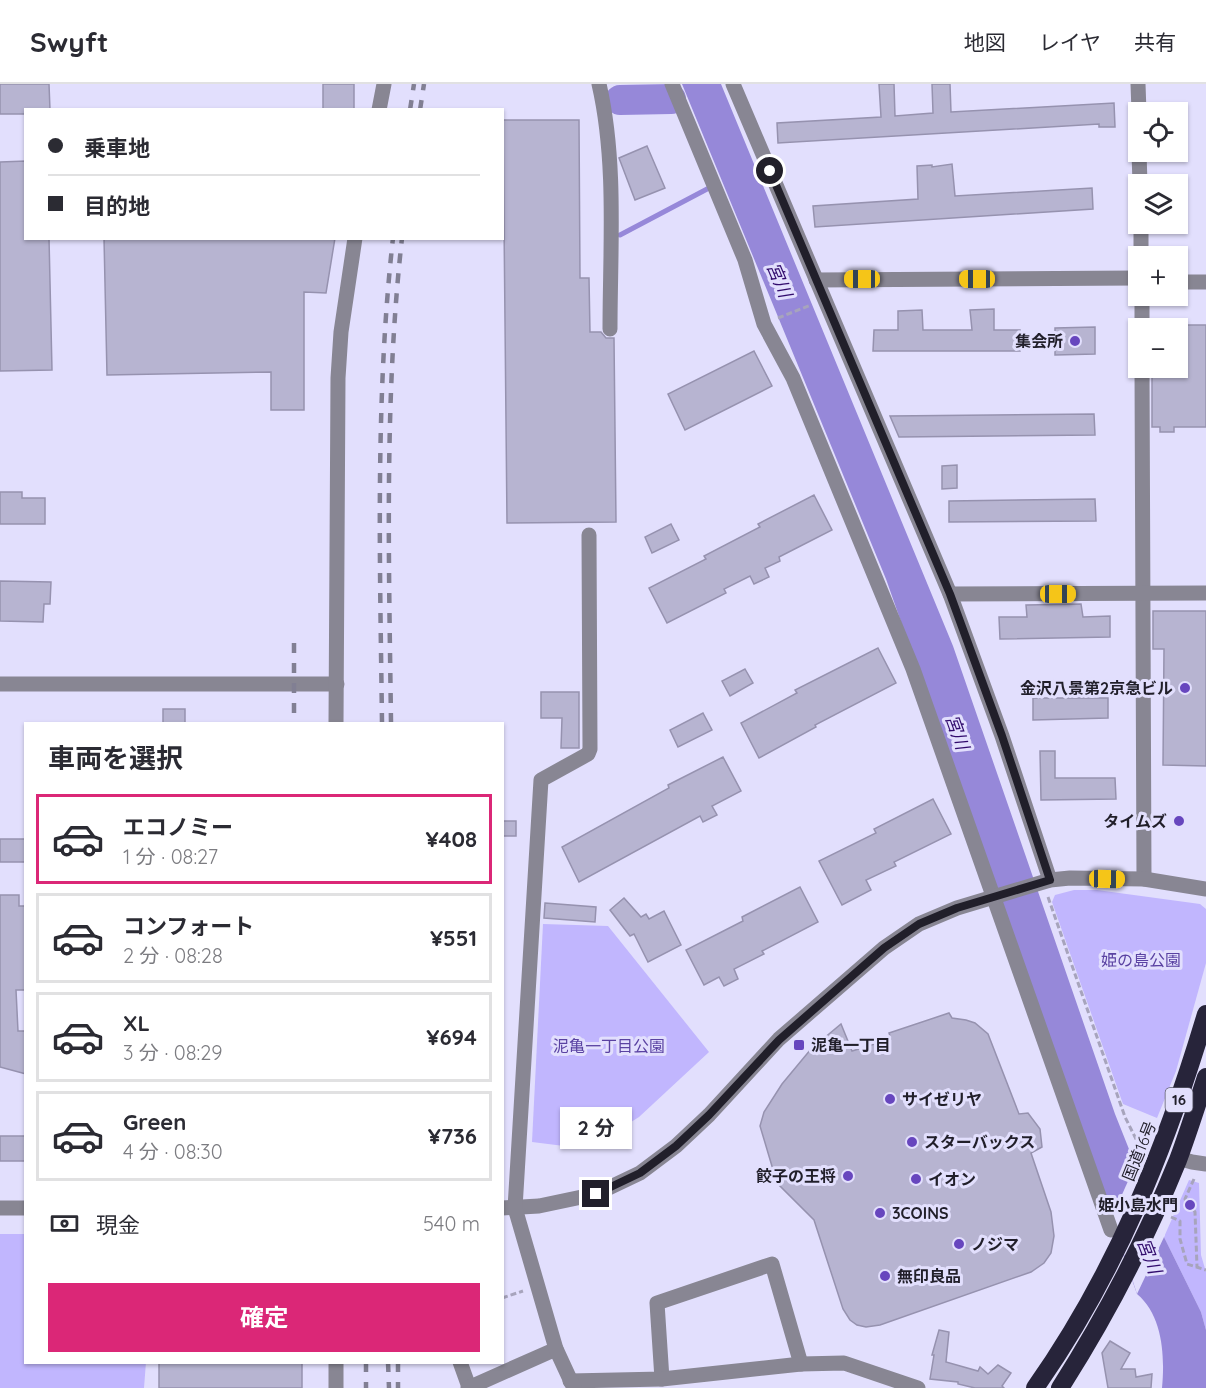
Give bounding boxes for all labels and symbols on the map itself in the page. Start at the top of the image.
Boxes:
route start [756,157,783,184]
water label: 宮川 [762,259,798,303]
car [844,270,880,288]
car [959,270,995,288]
place label: 集会所 [1015,331,1063,351]
marker: 集会所 [1068,334,1082,348]
car [1040,585,1076,603]
place label: 金沢八景第2京急ビル [1020,678,1173,698]
marker: 金沢八景第2京急ビル [1178,681,1192,695]
water label: 宮川 [941,711,975,755]
place label: タイムズ [1103,811,1167,831]
marker: タイムズ [1172,814,1186,828]
car [1089,870,1125,888]
park label: 姫の島公園 [1101,950,1181,970]
place label: 泥亀一丁目 [811,1035,891,1055]
park label: 泥亀一丁目公園 [553,1036,665,1056]
marker: 泥亀一丁目 [792,1038,806,1052]
road number: 16 [1166,1088,1192,1112]
place label: サイゼリヤ [902,1089,982,1109]
marker: サイゼリヤ [883,1092,897,1106]
callout: 2 分 [560,1107,632,1149]
street label: 国道16号 [1118,1118,1160,1184]
place label: スターバックス [924,1132,1035,1152]
marker: スターバックス [905,1135,919,1149]
place label: 餃子の王将 [756,1166,836,1186]
marker: 餃子の王将 [841,1169,855,1183]
place label: イオン [928,1169,976,1189]
marker: イオン [909,1172,923,1186]
route end [582,1180,609,1207]
place label: 姫小島水門 [1098,1195,1178,1215]
marker: 姫小島水門 [1183,1198,1197,1212]
place label: 3COINS [892,1203,948,1223]
marker: 3COINS [873,1206,887,1220]
place label: ノジマ [971,1234,1019,1254]
water label: 宮川 [1132,1235,1167,1279]
marker: ノジマ [952,1237,966,1251]
place label: 無印良品 [897,1266,961,1286]
marker: 無印良品 [878,1269,892,1283]

